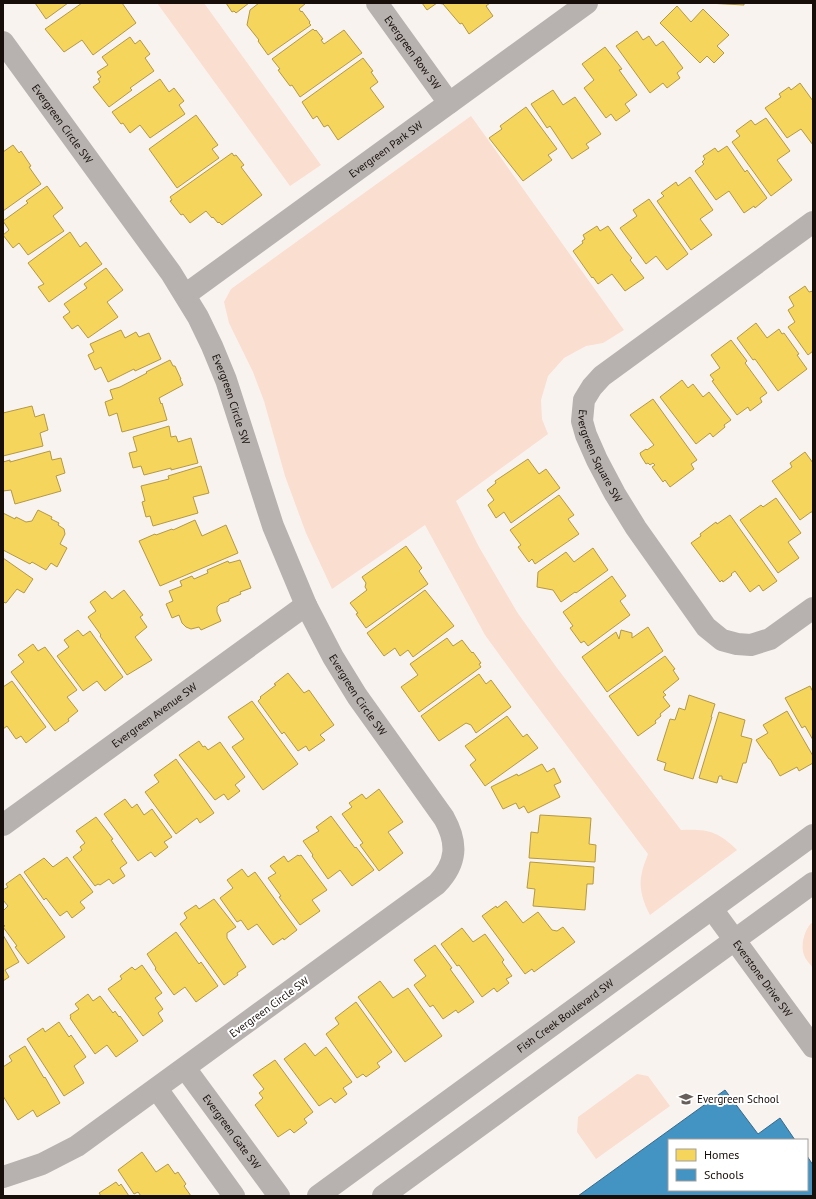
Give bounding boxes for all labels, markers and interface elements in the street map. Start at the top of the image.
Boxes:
street label: Evergreen Row SW [381,13,444,93]
street label: Evergreen Circle SW [29,81,96,167]
street label: Evergreen Park SW [346,117,426,181]
street label: Evergreen Circle SW [209,352,254,447]
street label: Evergreen Square SW [575,409,626,506]
street label: Evergreen Circle SW [326,651,390,739]
street label: Evergreen Avenue SW [109,679,200,751]
street label: Everstone Drive SW [730,937,796,1020]
street label: Evergreen Circle SW [227,973,312,1040]
street label: Fish Creek Boulevard SW [514,975,617,1056]
street label: Evergreen Gate SW [200,1091,264,1173]
school or university icon: Evergreen School [678,1091,694,1107]
place label: Evergreen School [697,1092,780,1106]
legend [668,1139,808,1191]
text: Homes [704,1147,739,1162]
text: Schools [704,1167,744,1182]

